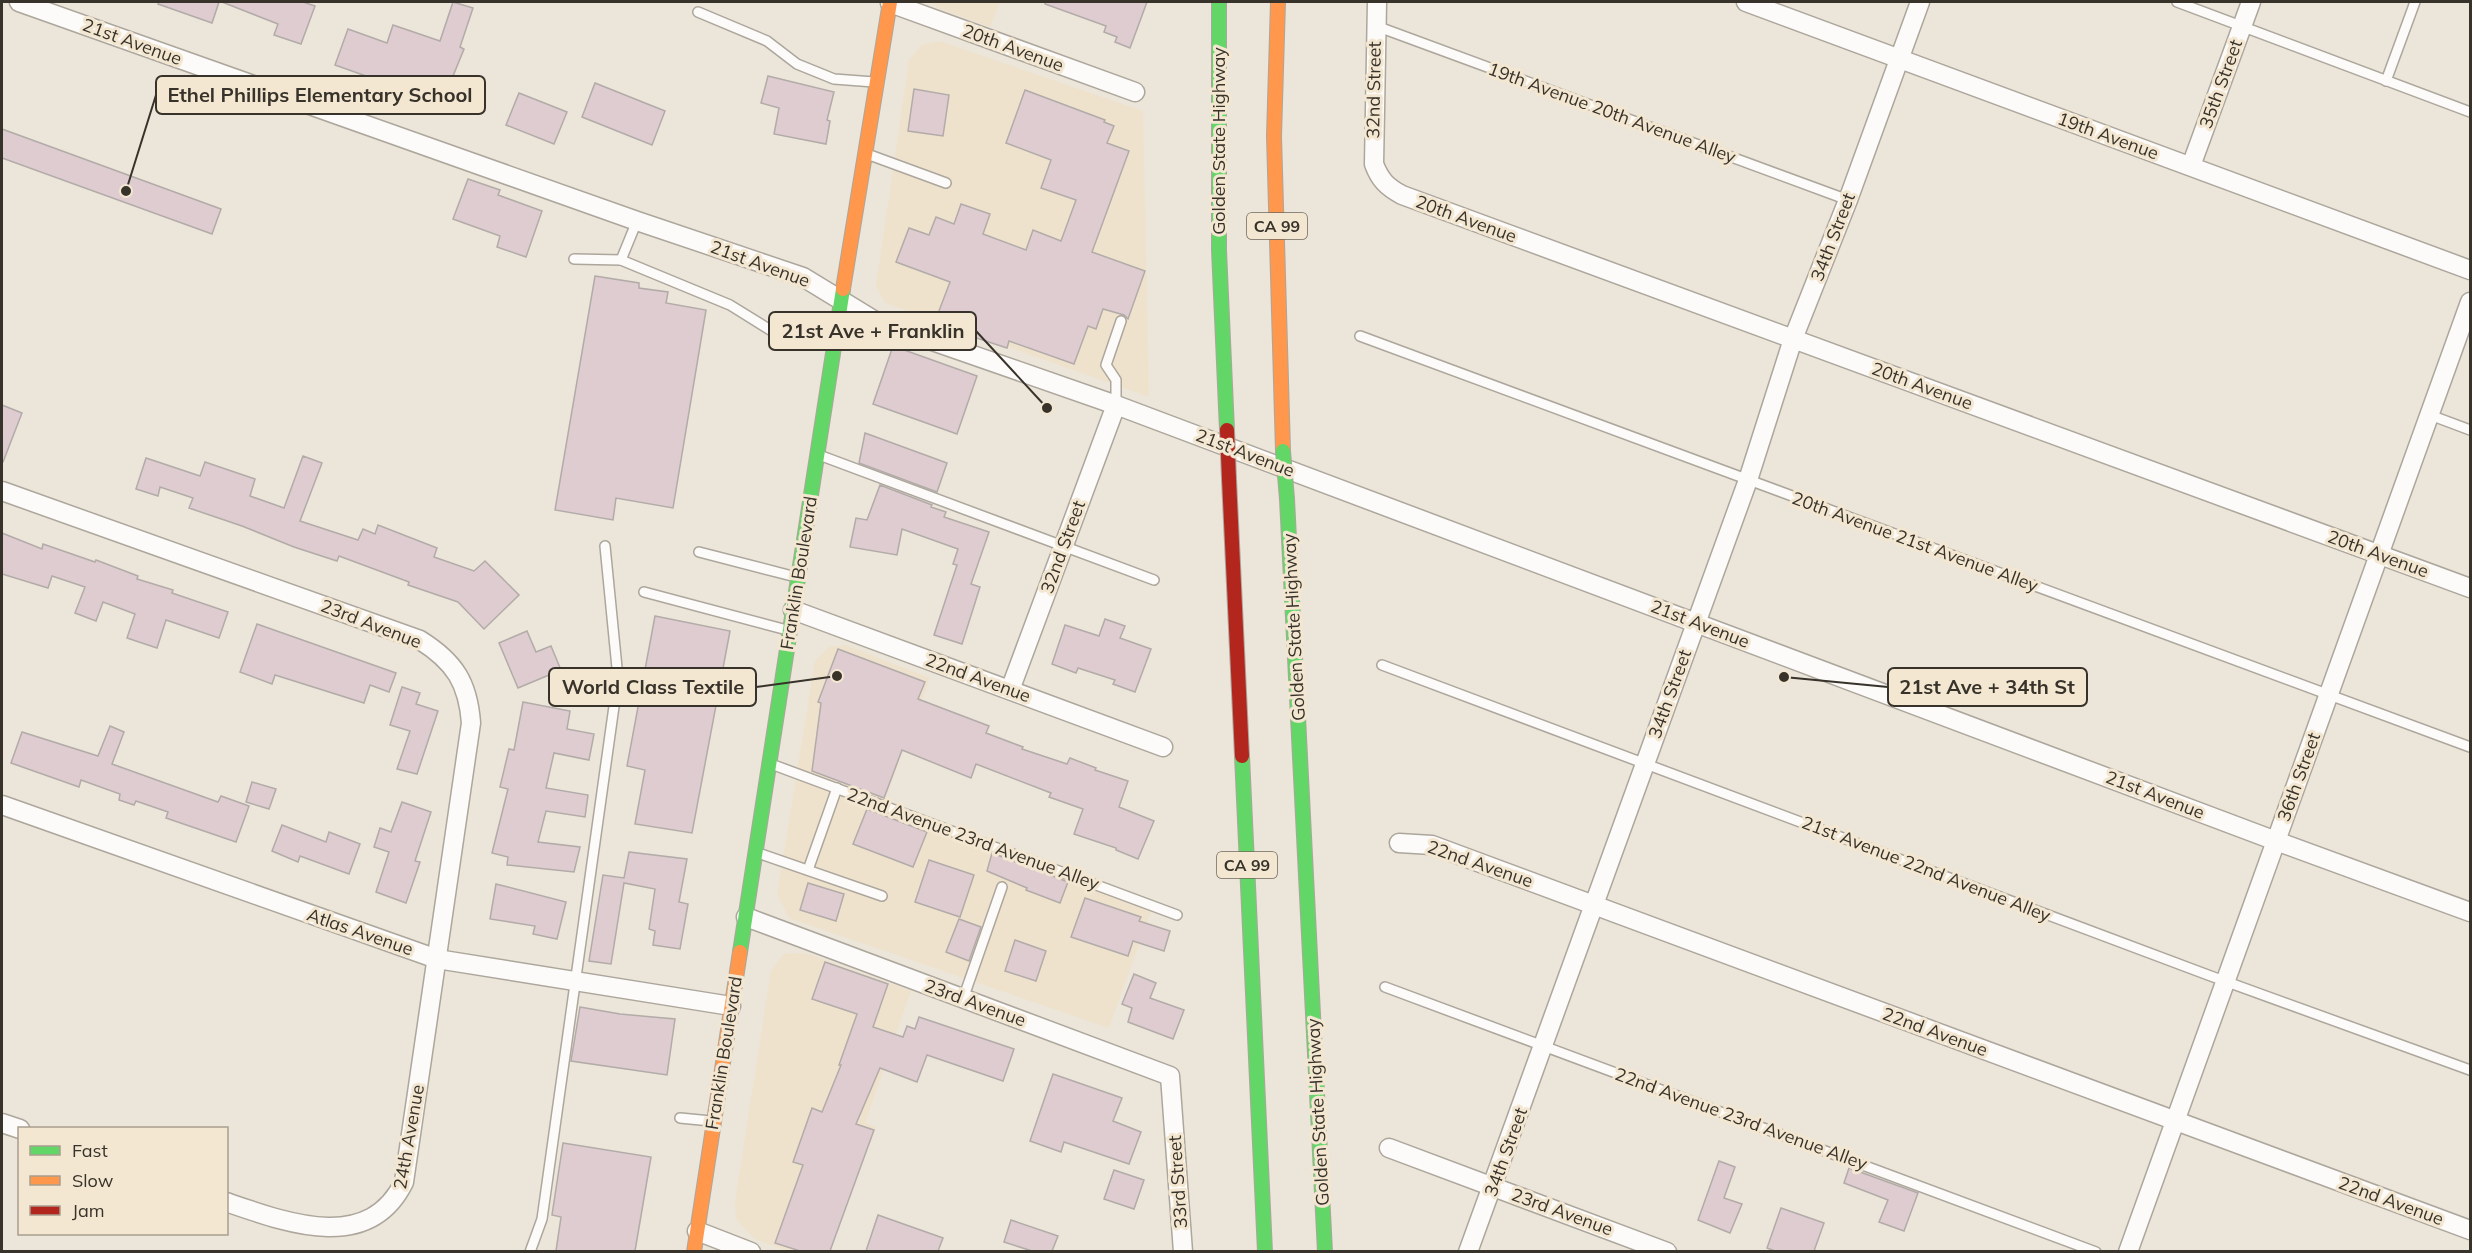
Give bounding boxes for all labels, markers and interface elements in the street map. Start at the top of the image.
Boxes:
street label: 21st Avenue [79,13,185,70]
street label: 20th Avenue [960,19,1067,76]
street label: 35th Street [2194,36,2247,131]
street label: 32nd Street [1361,41,1386,139]
street label: Golden State Highway [1207,47,1230,235]
street label: 19th Avenue 20th Avenue Alley [1485,57,1740,168]
callout: Ethel Phillips Elementary School [156,76,485,114]
text: Ethel Phillips Elementary School [167,82,473,107]
street label: 19th Avenue [2055,107,2162,164]
street label: 34th Street [1805,189,1860,284]
street label: 20th Avenue [1413,190,1520,247]
road number: CA 99 [1247,213,1307,239]
street label: 21st Avenue [707,235,813,292]
callout: 21st Ave + Franklin [769,312,976,350]
text: 21st Ave + Franklin [781,318,965,343]
street label: 20th Avenue [1869,357,1976,414]
street label: 21st Avenue [1192,423,1298,482]
street label: 20th Avenue 21st Avenue Alley [1789,486,2042,597]
street label: Franklin Boulevard [775,495,822,651]
street label: 32nd Street [1035,497,1090,597]
street label: 20th Avenue [2325,525,2432,582]
street label: Golden State Highway [1277,532,1310,721]
street label: 23rd Avenue [317,594,425,653]
street label: 21st Avenue [1647,594,1753,653]
street label: 34th Street [1643,646,1696,741]
street label: 22nd Avenue [922,648,1034,707]
callout: World Class Textile [549,668,756,706]
callout: 21st Ave + 34th St [1888,668,2087,706]
text: World Class Textile [562,674,744,699]
text: 21st Ave + 34th St [1899,674,2075,699]
street label: 36th Street [2272,729,2325,824]
street label: 21st Avenue [2102,765,2208,824]
street label: 22nd Avenue 23rd Avenue Alley [844,782,1103,895]
street label: 21st Avenue 22nd Avenue Alley [1798,810,2054,927]
street label: 22nd Avenue [1424,835,1536,892]
road number: CA 99 [1217,852,1277,878]
street label: Atlas Avenue [304,903,416,960]
street label: 23rd Avenue [921,974,1029,1032]
street label: Franklin Boulevard [700,975,747,1131]
street label: 22nd Avenue [1879,1002,1991,1061]
street label: Golden State Highway [1301,1017,1334,1206]
street label: 22nd Avenue 23rd Avenue Alley [1612,1062,1871,1175]
street label: 24th Avenue [388,1083,429,1191]
street label: 34th Street [1479,1104,1532,1199]
legend [18,1127,228,1235]
street label: 33rd Street [1163,1135,1192,1229]
text: Fast [72,1139,108,1162]
text: Slow [72,1169,114,1192]
street label: 22nd Avenue [2335,1171,2447,1230]
street label: 23rd Avenue [1508,1183,1616,1241]
text: Jam [72,1199,105,1222]

